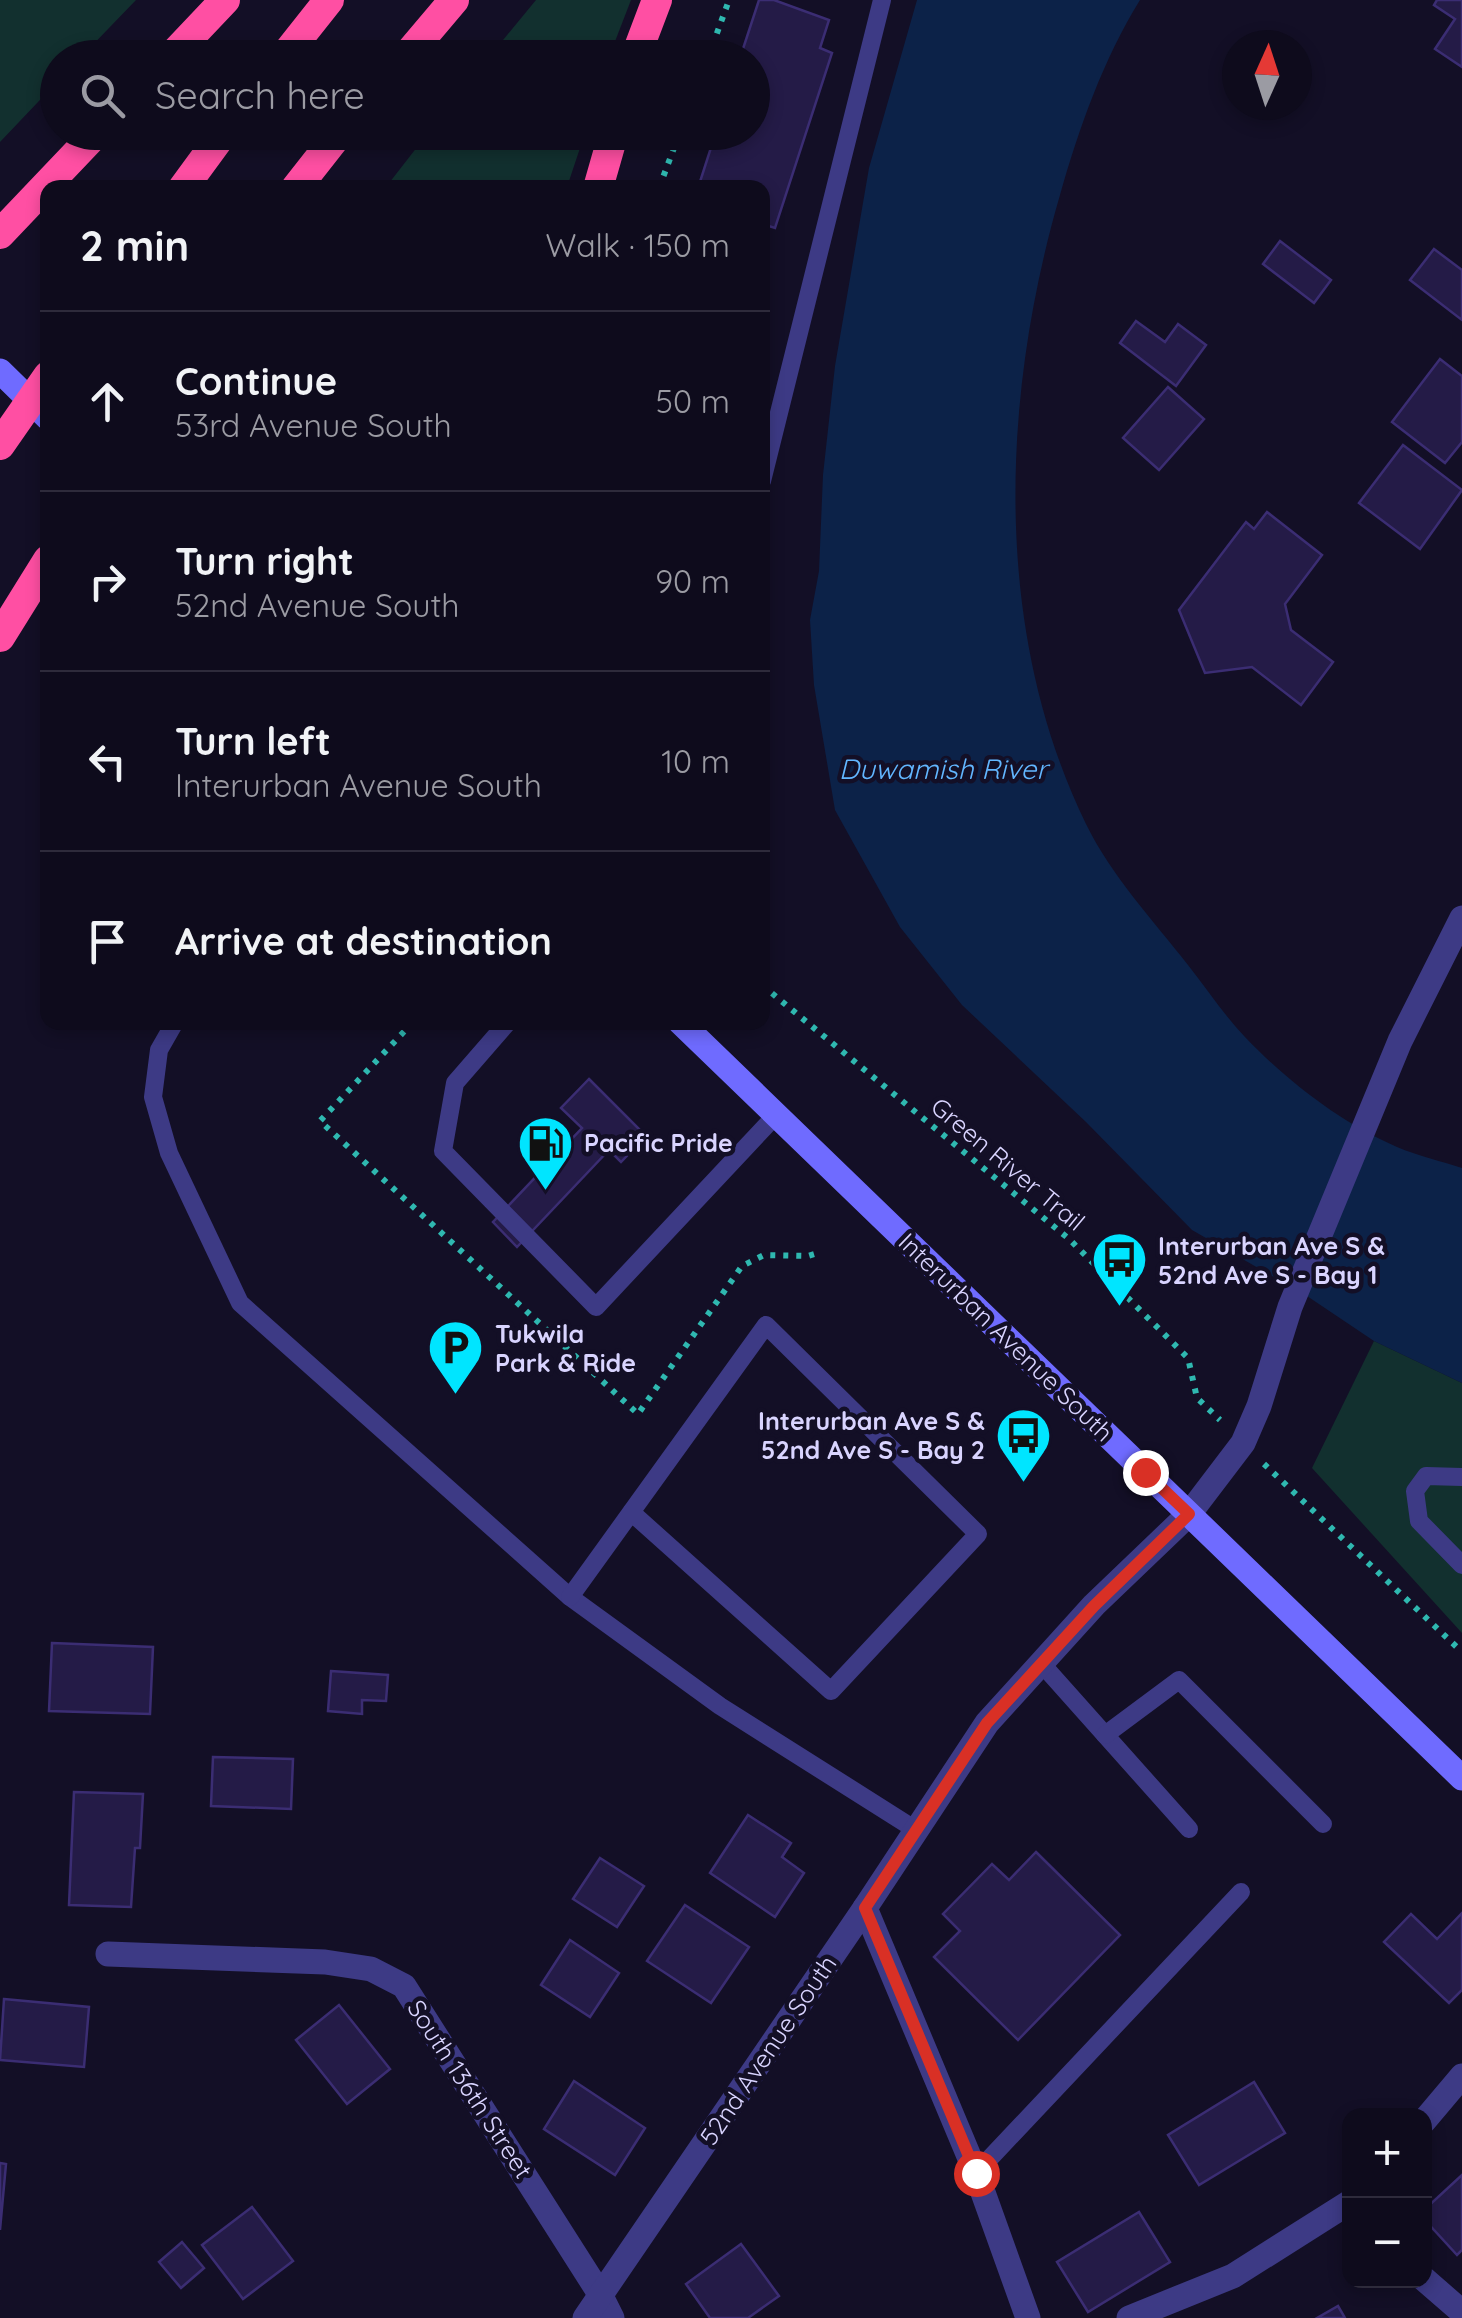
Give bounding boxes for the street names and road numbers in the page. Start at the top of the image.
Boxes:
street label: Green River Trail [925,1090,1091,1237]
street label: Interurban Avenue South [892,1226,1120,1447]
street label: 52nd Avenue South [693,1949,843,2151]
street label: South 136th Street [401,1994,540,2184]

